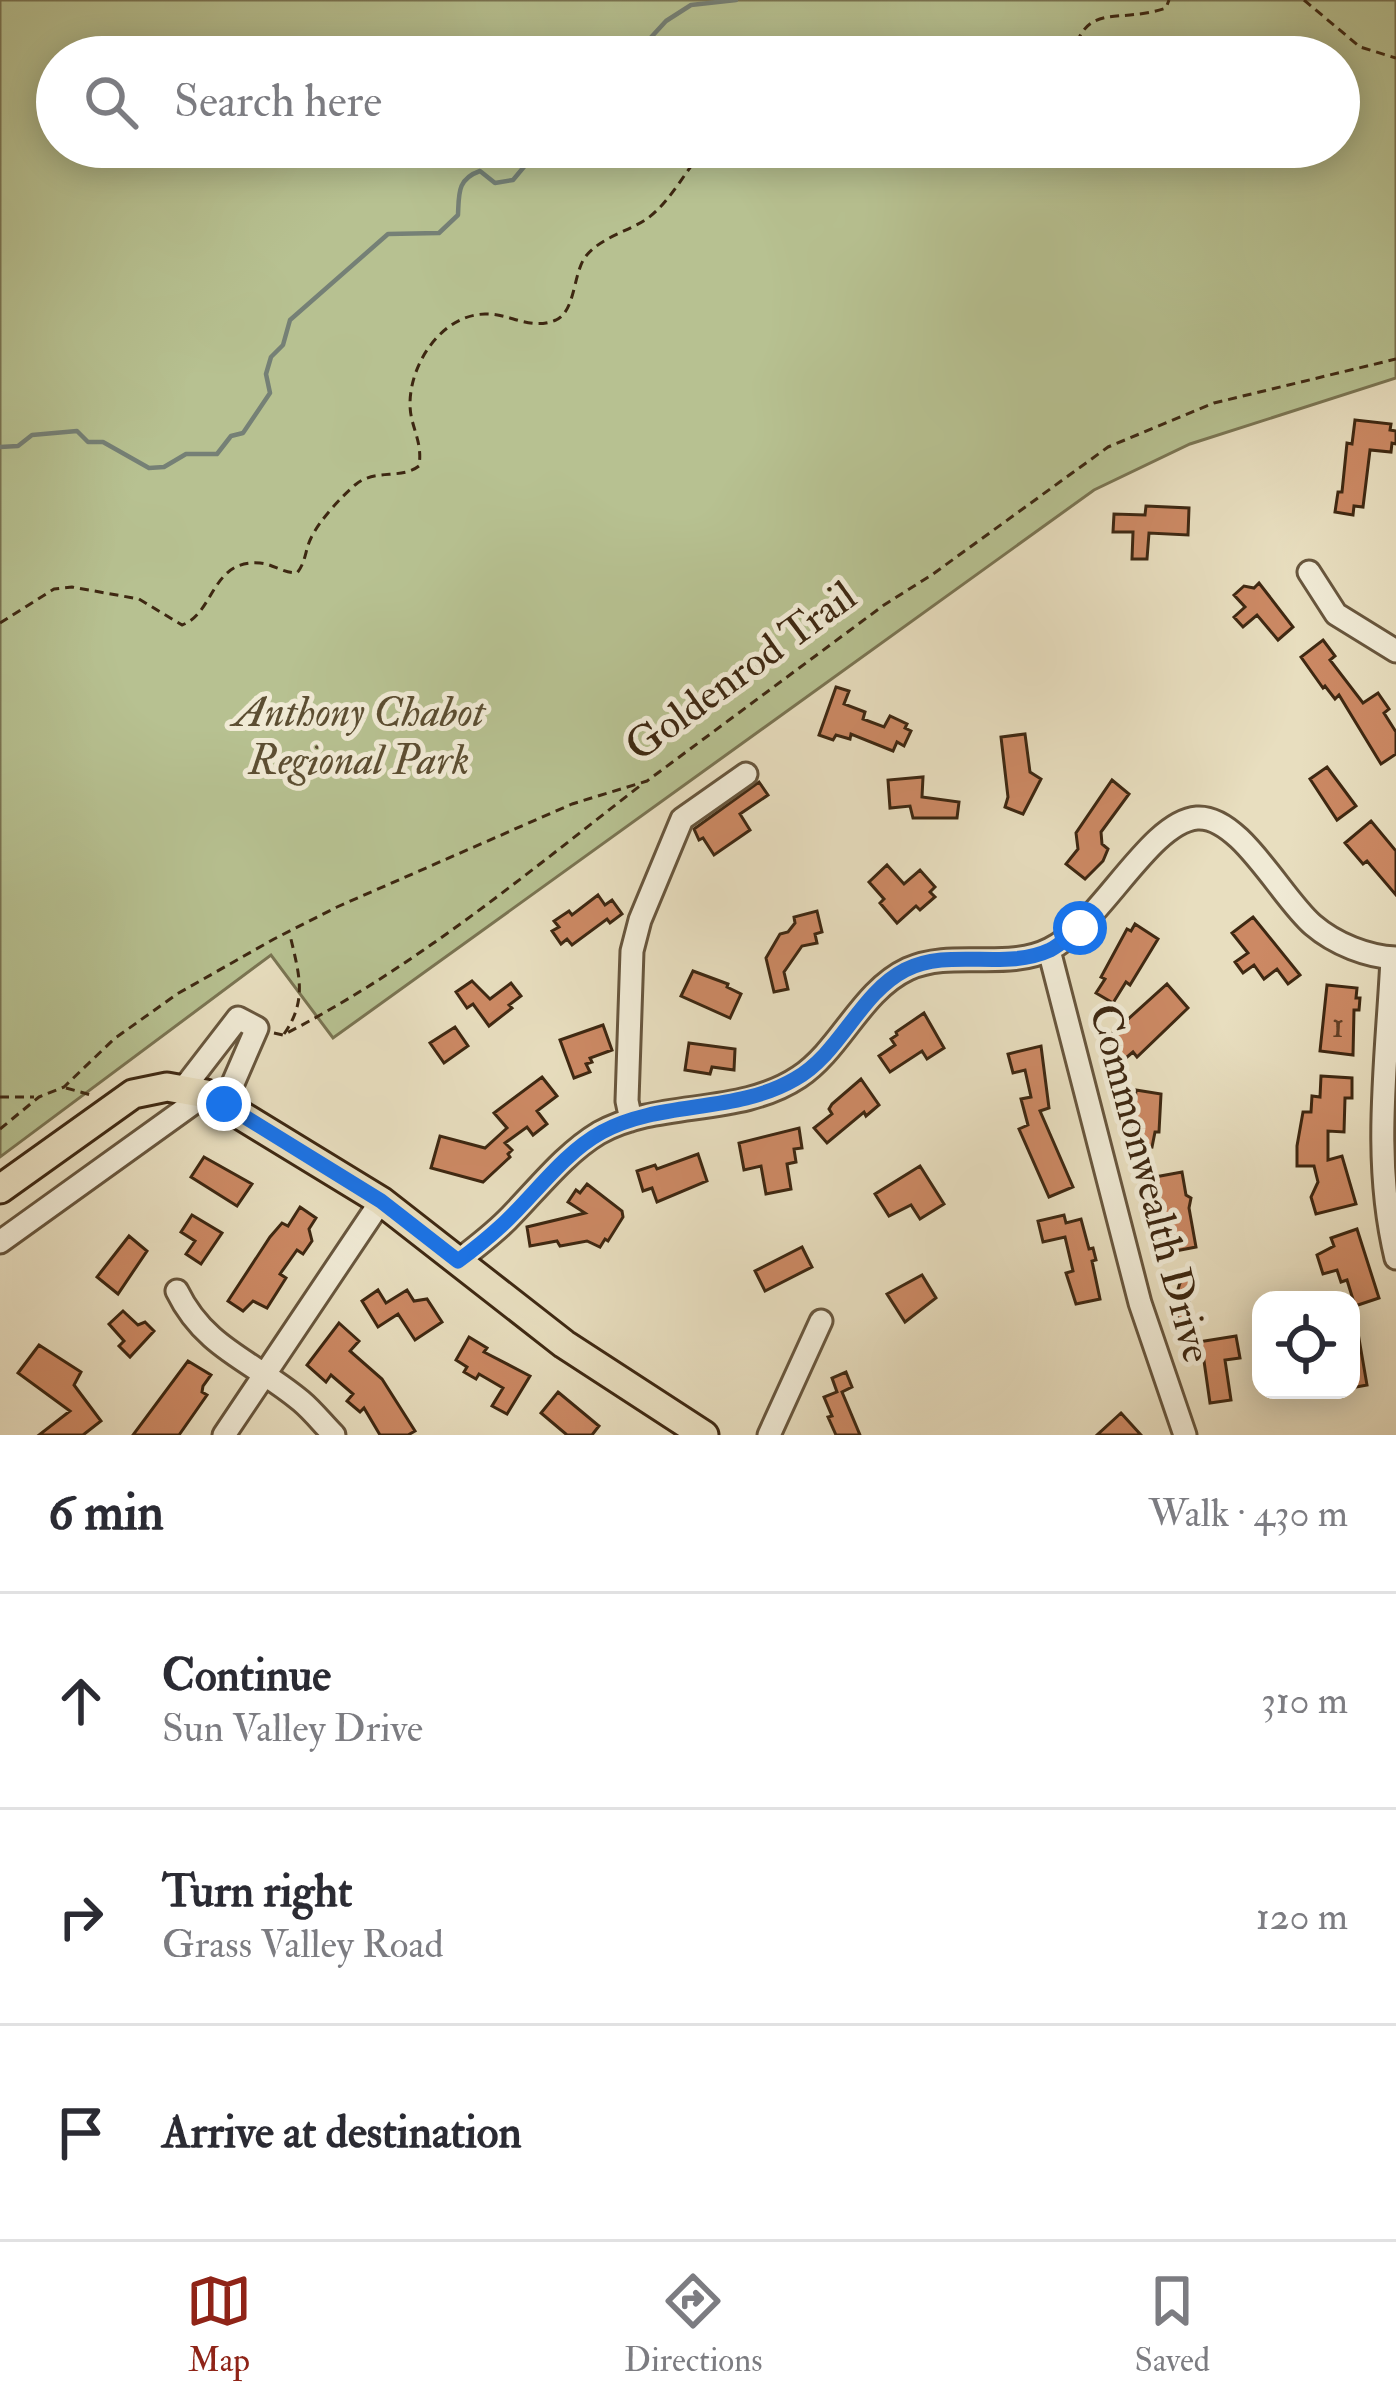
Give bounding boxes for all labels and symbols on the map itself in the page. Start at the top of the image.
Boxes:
street label: Goldenrod Trail [616,570,867,773]
park label: Anthony Chabot Regional Park [229,687,487,787]
route start [1053,901,1107,955]
street label: Commonwealth Drive [1077,999,1223,1368]
house number: 1 [1332,1003,1344,1048]
route end [197,1077,251,1131]

